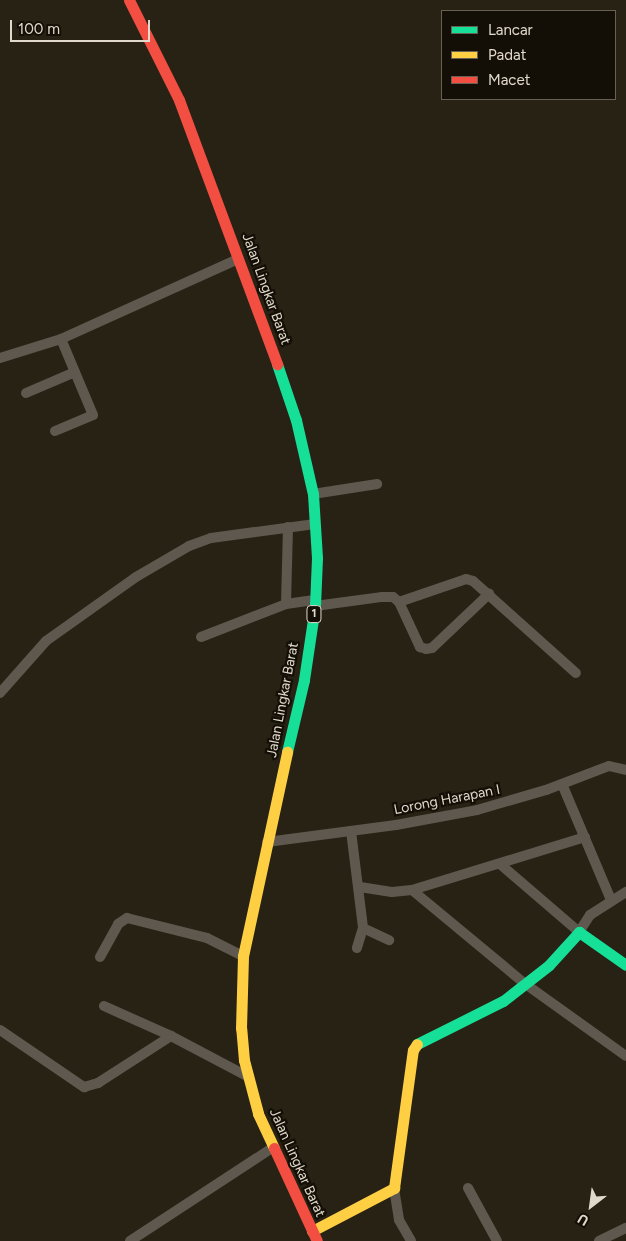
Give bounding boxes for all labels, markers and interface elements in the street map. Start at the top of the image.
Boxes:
scale bar [12,10,152,42]
legend [441,10,616,100]
text: 100 m [18,20,60,38]
text: Lancar [488,21,533,39]
text: Padat [488,46,526,64]
text: Macet [488,71,530,89]
street label: Jalan Lingkar Barat [238,231,294,347]
road number: 1 [305,604,323,624]
street label: Jalan Lingkar Barat [264,641,302,759]
street label: Lorong Harapan I [393,781,501,819]
street label: Jalan Lingkar Barat [265,1106,329,1220]
north arrow [566,1181,616,1231]
text: U [575,1210,592,1229]

